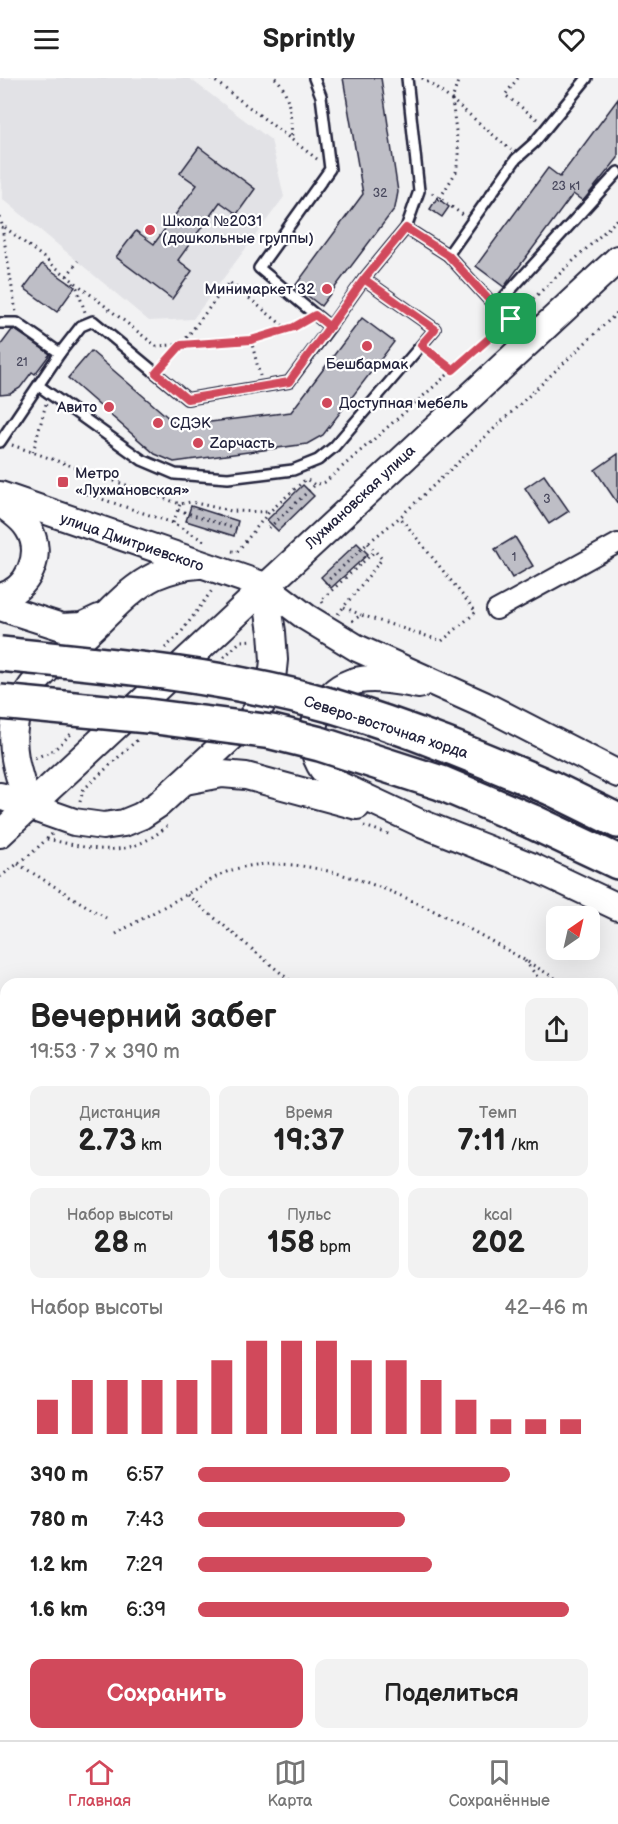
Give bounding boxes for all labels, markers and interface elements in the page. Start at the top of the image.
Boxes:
icon: menu [30,23,63,56]
text: Sprintly [263,23,355,55]
icon: heart [555,23,588,56]
house number: 23 к1 [552,179,580,194]
house number: 32 [373,186,387,201]
place label: Школа №2031 (дошкольные группы) [162,212,314,248]
marker: Школа №2031 (дошкольные группы) [143,223,157,237]
place label: Минимаркет 32 [205,280,315,299]
marker: Минимаркет 32 [320,282,334,296]
pin [485,293,536,344]
icon: arrive [494,302,527,335]
marker: Бешбармак [360,339,374,353]
house number: 21 [16,355,28,370]
place label: Бешбармак [326,355,408,374]
place label: Доступная мебель [339,394,468,413]
marker: Доступная мебель [320,396,334,410]
place label: Авито [56,398,97,417]
marker: Авито [102,400,116,414]
place label: СДЭК [170,414,211,433]
marker: СДЭК [151,416,165,430]
place label: Zapчасть [209,434,275,453]
marker: Zapчасть [191,436,205,450]
street label: Лухмановская улица [300,441,420,554]
place label: Метро «Лухмановская» [75,464,190,500]
marker: Метро «Лухмановская» [56,475,70,489]
house number: 3 [543,492,551,507]
street label: улица Дмитриевского [58,509,206,576]
house number: 1 [512,550,516,565]
street label: Северо-восточная хорда [301,692,471,763]
north arrow [546,906,600,960]
map controls [546,906,600,960]
text: Вечерний забег [30,997,277,1037]
button: share [525,998,588,1061]
text: 19:53 · 7 × 390 m [30,1040,180,1064]
text: Дистанция [80,1104,160,1123]
text: Время [285,1104,333,1123]
text: Темп [479,1104,517,1123]
text: 2.73 [78,1123,137,1159]
text: 19:37 [273,1123,345,1159]
text: 7:11 [457,1123,506,1159]
text: km [137,1136,162,1155]
text: /km [506,1136,539,1155]
text: Набор высоты [67,1206,173,1225]
text: Пульс [287,1206,331,1225]
text: kcal [484,1206,512,1225]
text: 28 [93,1225,129,1261]
text: 158 [267,1225,315,1261]
text: 202 [471,1225,525,1261]
text: m [129,1238,147,1257]
text: bpm [315,1238,351,1257]
text: Набор высоты [30,1296,163,1320]
text: 42–46 m [504,1296,588,1320]
text: 390 m [30,1463,88,1487]
text: 6:57 [126,1463,164,1487]
text: 780 m [30,1508,88,1532]
text: 7:43 [126,1508,164,1532]
text: 1.2 km [30,1553,88,1577]
text: 7:29 [126,1553,163,1577]
text: 1.6 km [30,1598,88,1622]
text: 6:39 [126,1598,166,1622]
button: Сохранить [30,1659,303,1728]
button: Поделиться [315,1659,588,1728]
tab: Главная [68,1756,131,1811]
tab: Карта [267,1756,313,1811]
tab: Сохранённые [449,1756,550,1811]

